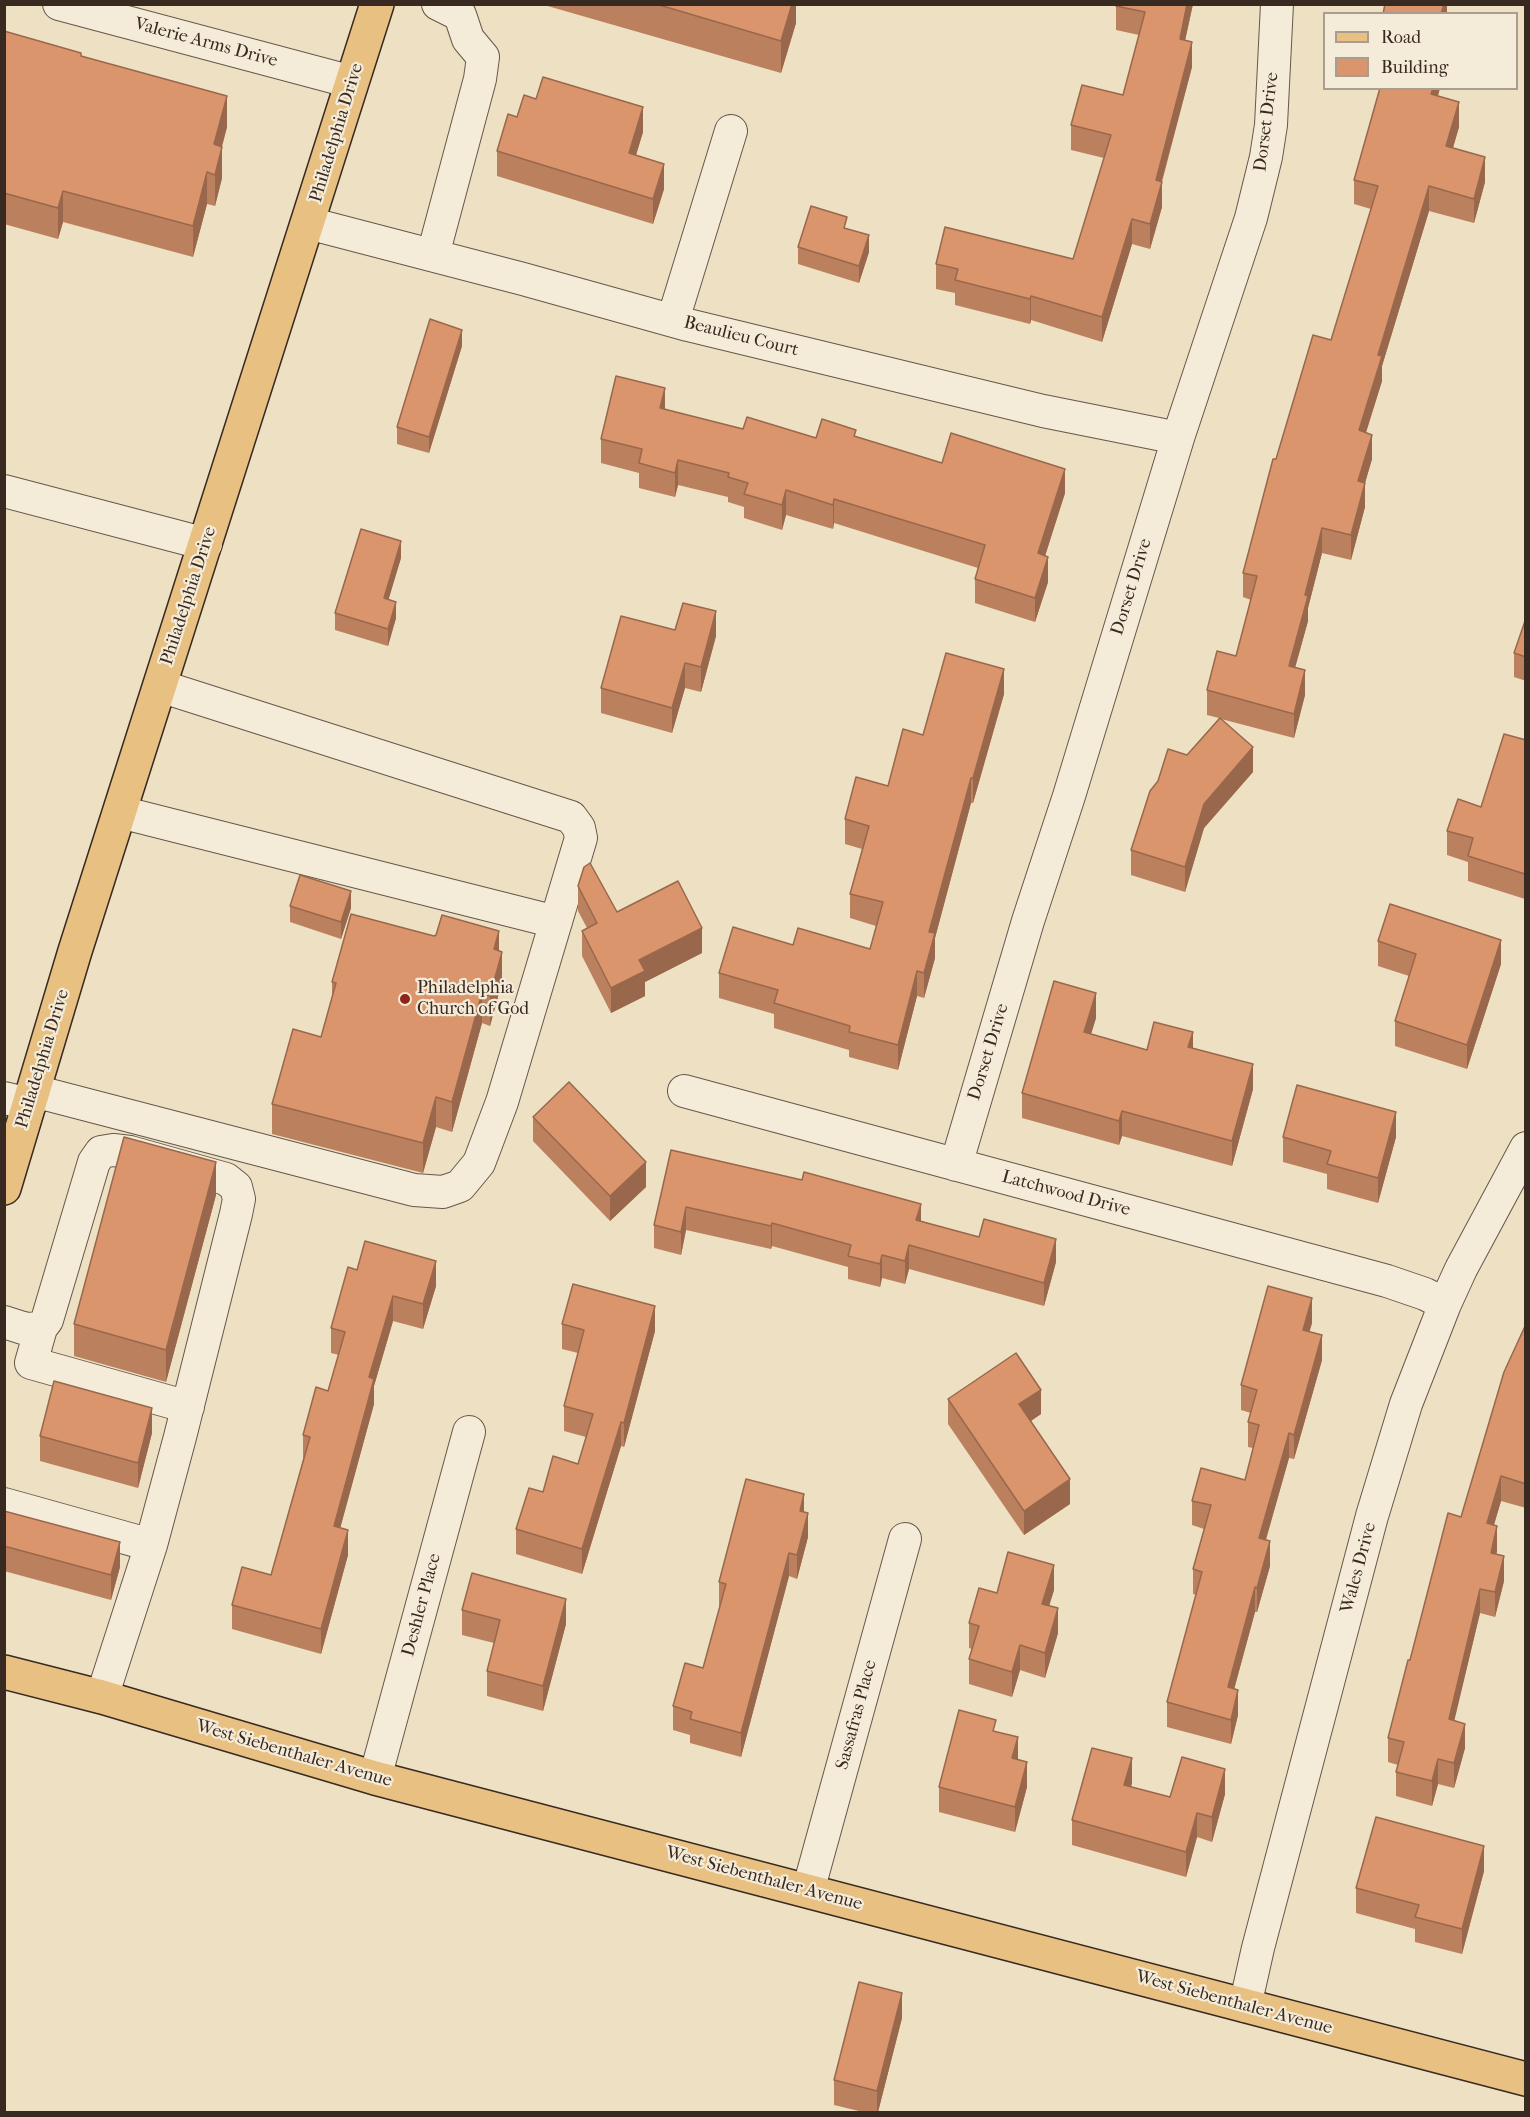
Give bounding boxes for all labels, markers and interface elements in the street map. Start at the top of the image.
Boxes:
legend [1323,12,1518,90]
street label: Valerie Arms Drive [132,14,280,72]
text: Road [1381,27,1421,48]
text: Building [1381,57,1448,78]
street label: Philadelphia Drive [306,61,368,205]
street label: Dorset Drive [1250,71,1284,173]
street label: Beaulieu Court [681,312,801,362]
street label: Philadelphia Drive [156,524,222,668]
street label: Dorset Drive [1107,536,1157,638]
place label: Philadelphia Church of God [417,978,529,1020]
street label: Philadelphia Drive [12,987,74,1131]
marker: Philadelphia Church of God [398,992,412,1006]
street label: Dorset Drive [964,1001,1014,1103]
street label: Latchwood Drive [999,1166,1133,1222]
street label: Wales Drive [1337,1520,1381,1616]
street label: Deshler Place [398,1551,446,1659]
street label: Sassafras Place [832,1658,882,1772]
street label: West Siebenthaler Avenue [194,1716,394,1792]
street label: West Siebenthaler Avenue [663,1842,865,1916]
street label: West Siebenthaler Avenue [1133,1966,1335,2040]

